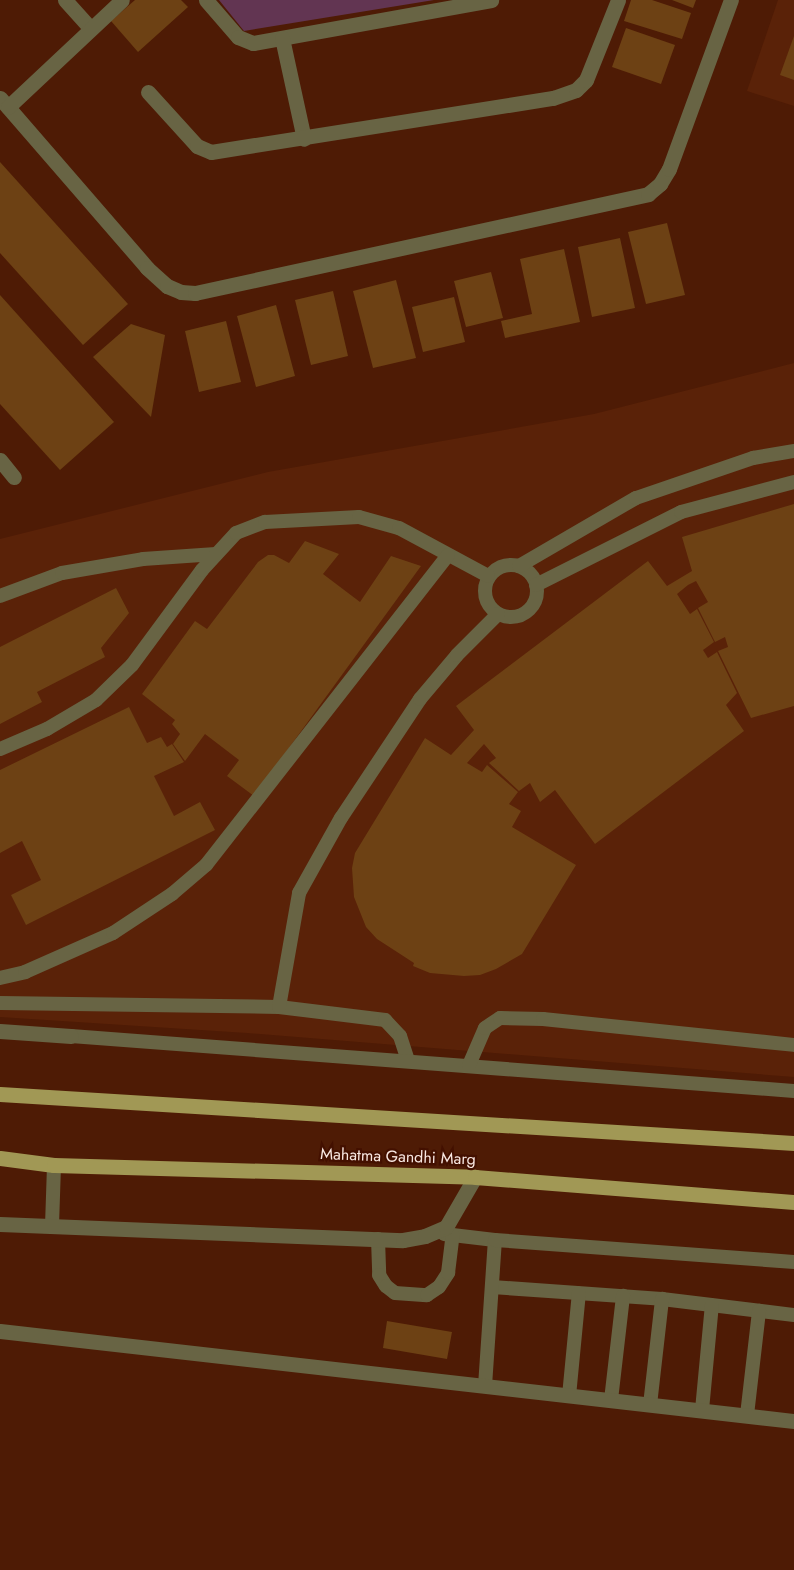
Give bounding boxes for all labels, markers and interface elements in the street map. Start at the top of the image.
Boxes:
street label: Mahatma Gandhi Marg [320,1145,476,1169]

